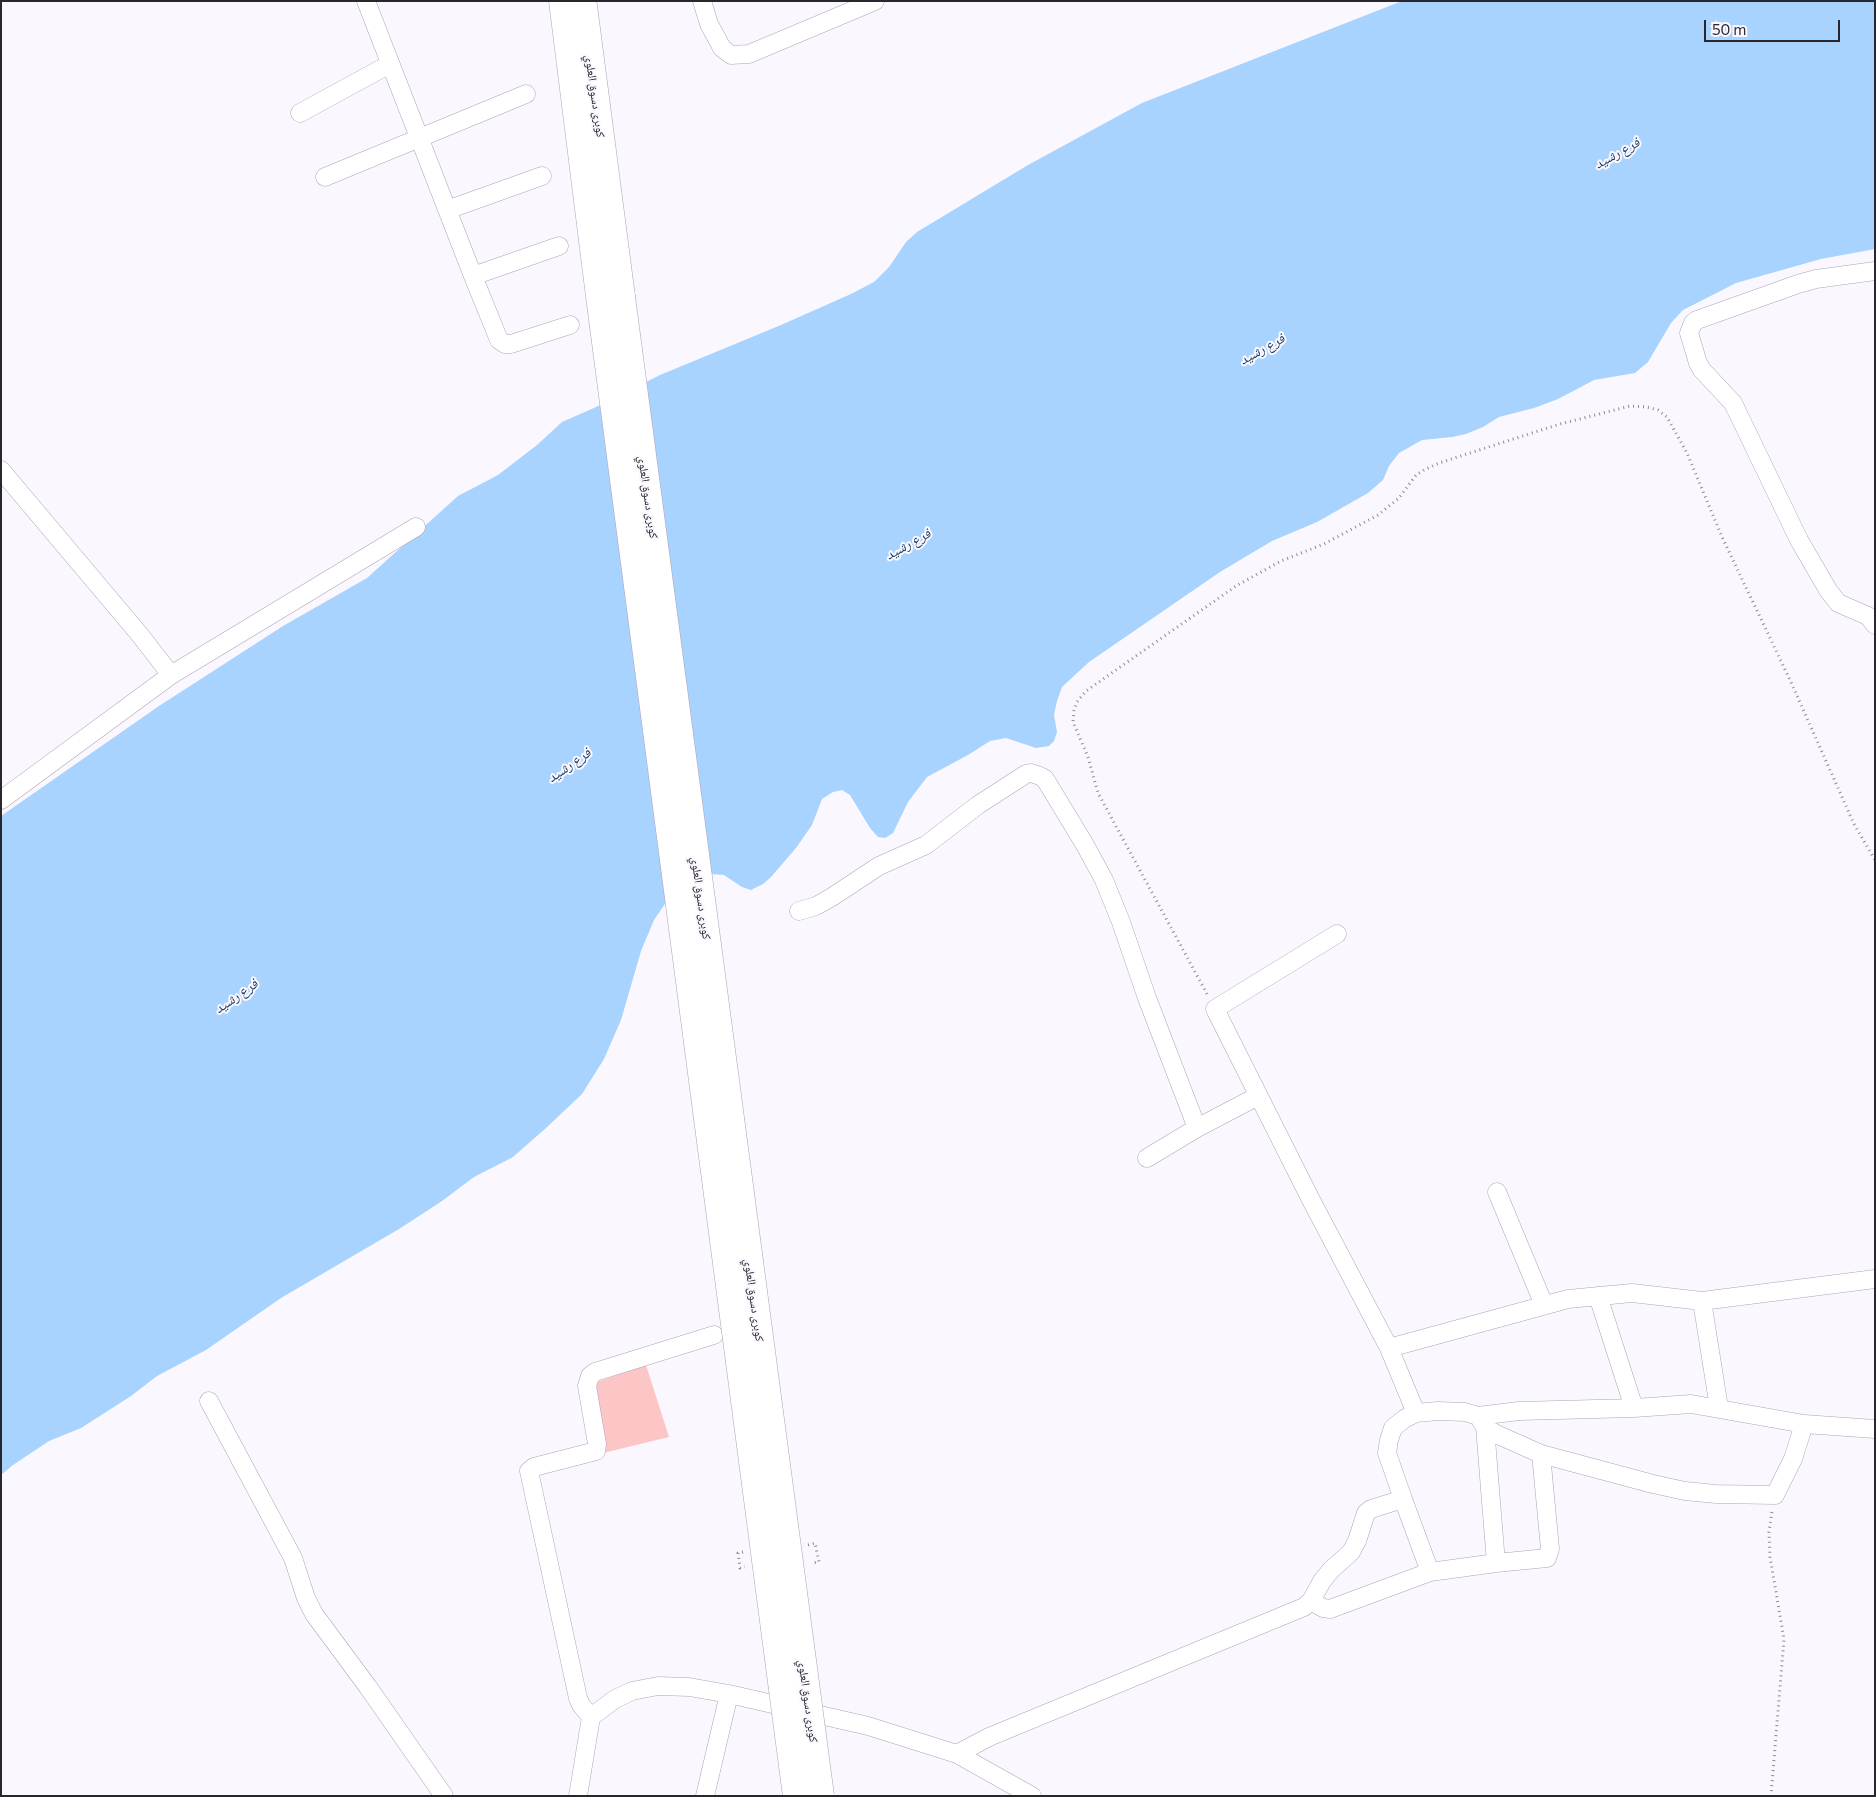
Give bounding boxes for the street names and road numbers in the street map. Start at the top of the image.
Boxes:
street label: كوبرى دسوق العلوي [582,54,608,138]
street label: كوبرى دسوق العلوي [635,455,661,539]
street label: كوبرى دسوق العلوي [688,856,714,940]
street label: كوبرى دسوق العلوي [741,1258,767,1342]
street label: كوبرى دسوق العلوي [795,1659,821,1743]

